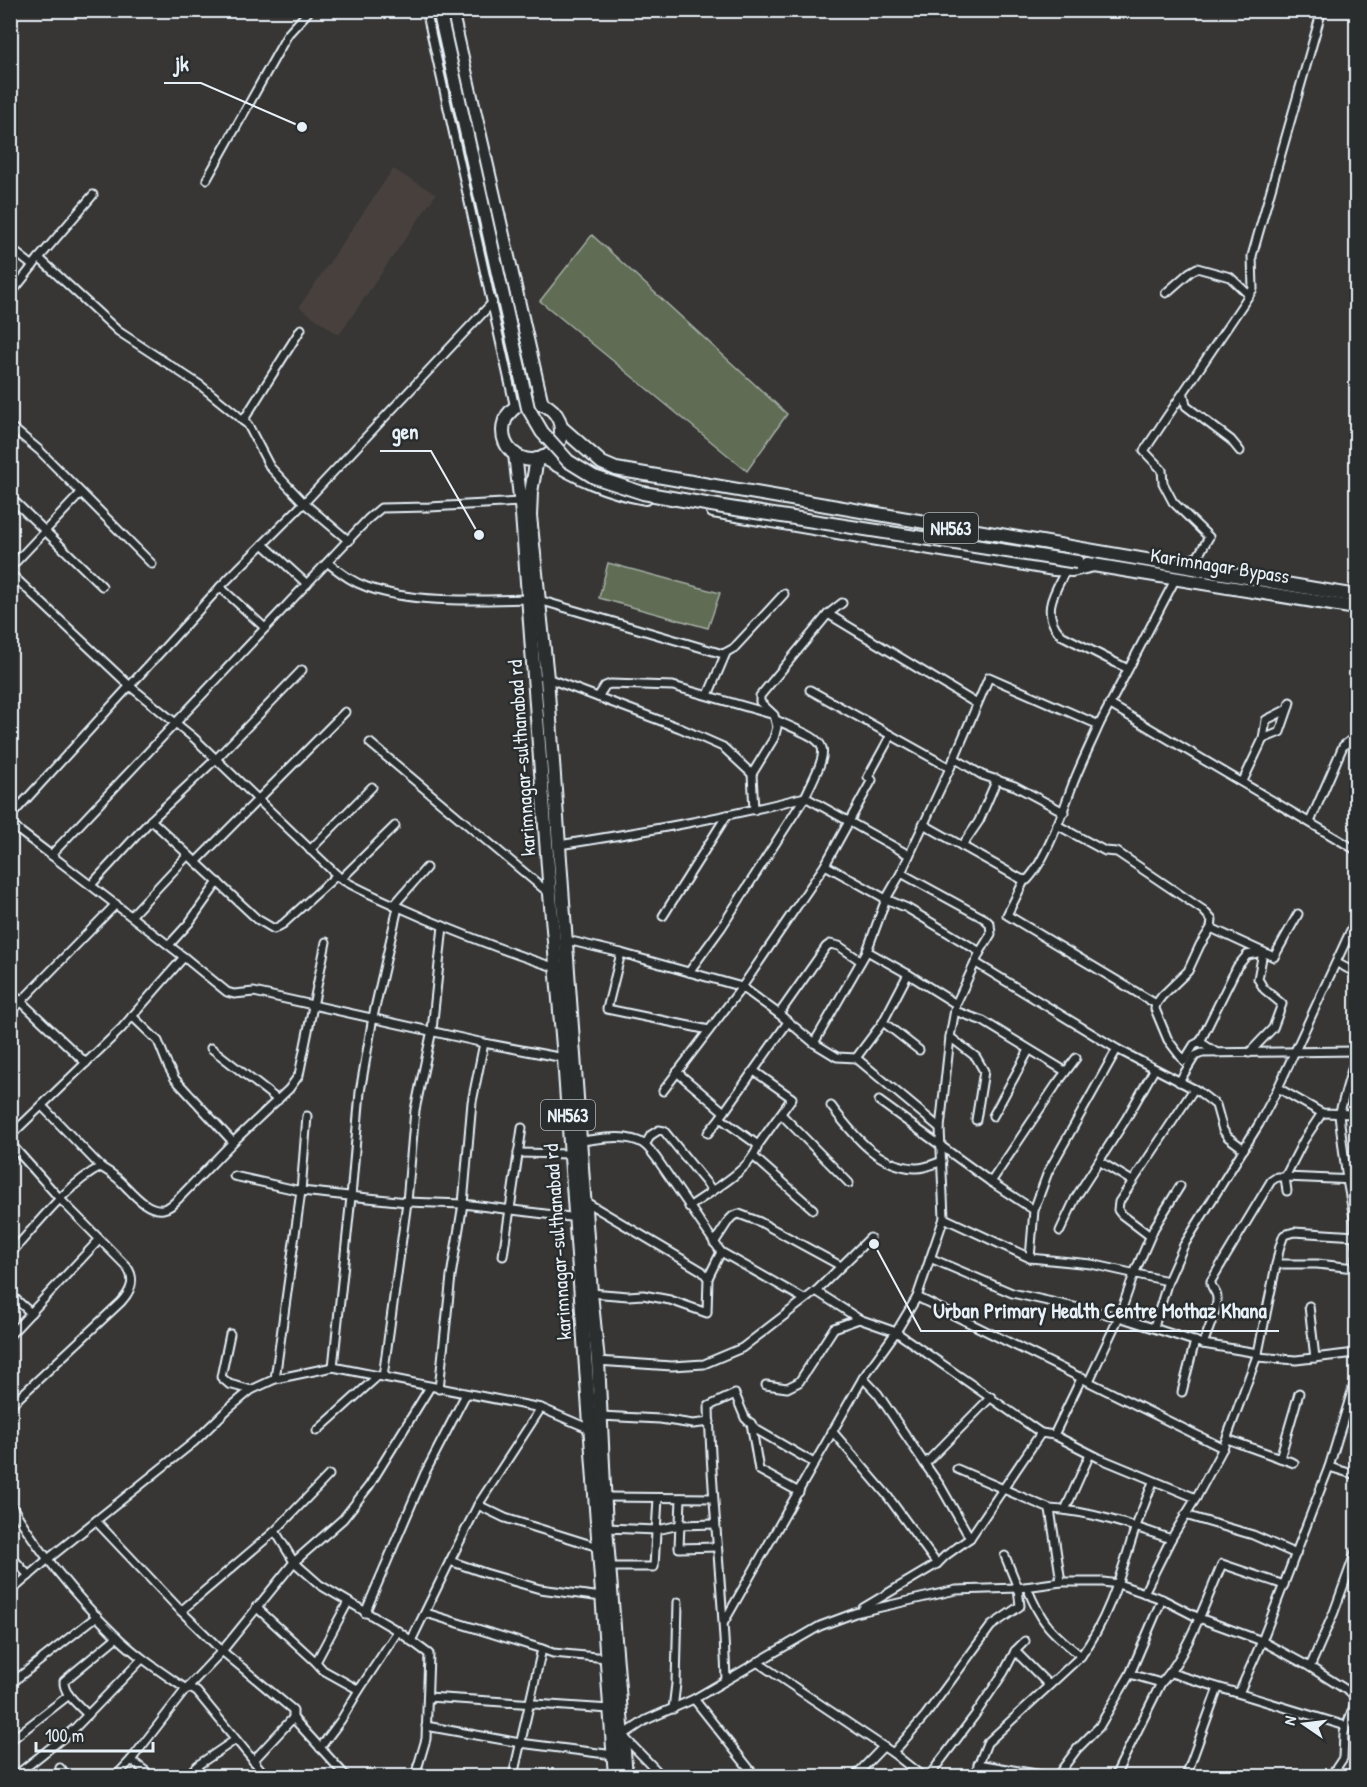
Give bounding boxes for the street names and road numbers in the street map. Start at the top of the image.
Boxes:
road number: NH563 [924,513,978,543]
street label: Karimnagar Bypass [1149,541,1292,589]
street label: karimnagar-sulthanabad rd [501,659,541,857]
road number: NH563 [541,1100,595,1130]
street label: karimnagar-sulthanabad rd [537,1143,577,1341]

